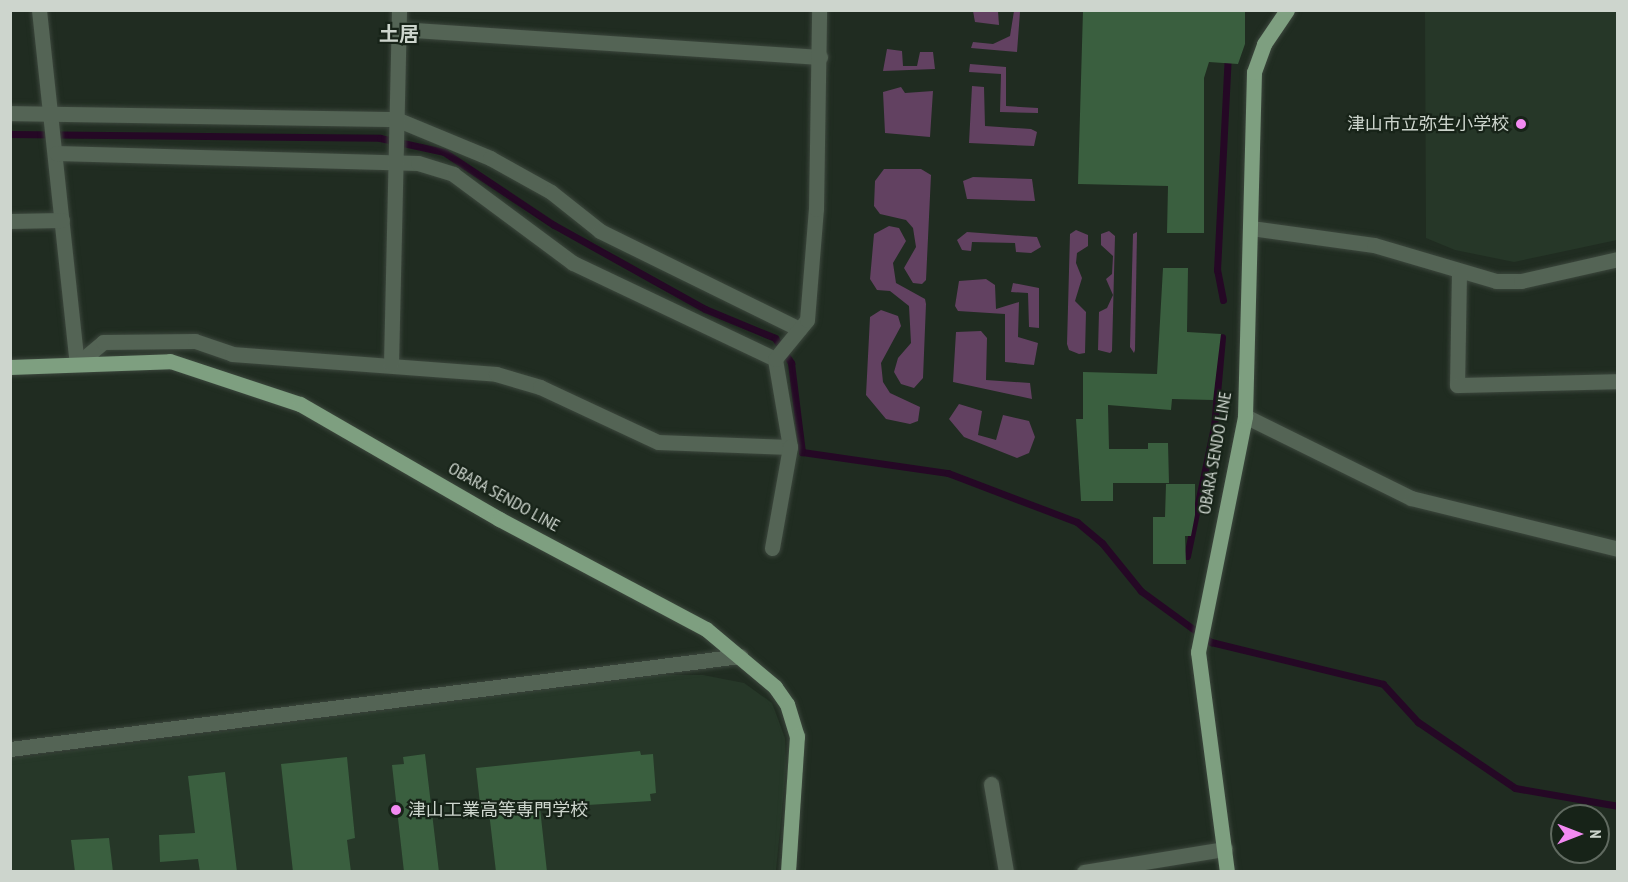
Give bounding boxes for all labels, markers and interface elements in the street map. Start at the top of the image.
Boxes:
district label: 土居 [379,22,419,46]
place label: 津山市立弥生小学校 [1347,113,1509,135]
marker: 津山市立弥生小学校 [1514,117,1528,131]
street label: OBARA SENDO LINE [1194,390,1236,516]
street label: OBARA SENDO LINE [444,457,564,537]
place label: 津山工業高等専門学校 [408,799,588,821]
marker: 津山工業高等専門学校 [389,803,403,817]
north arrow [1550,804,1610,864]
text: N [1586,830,1606,838]

